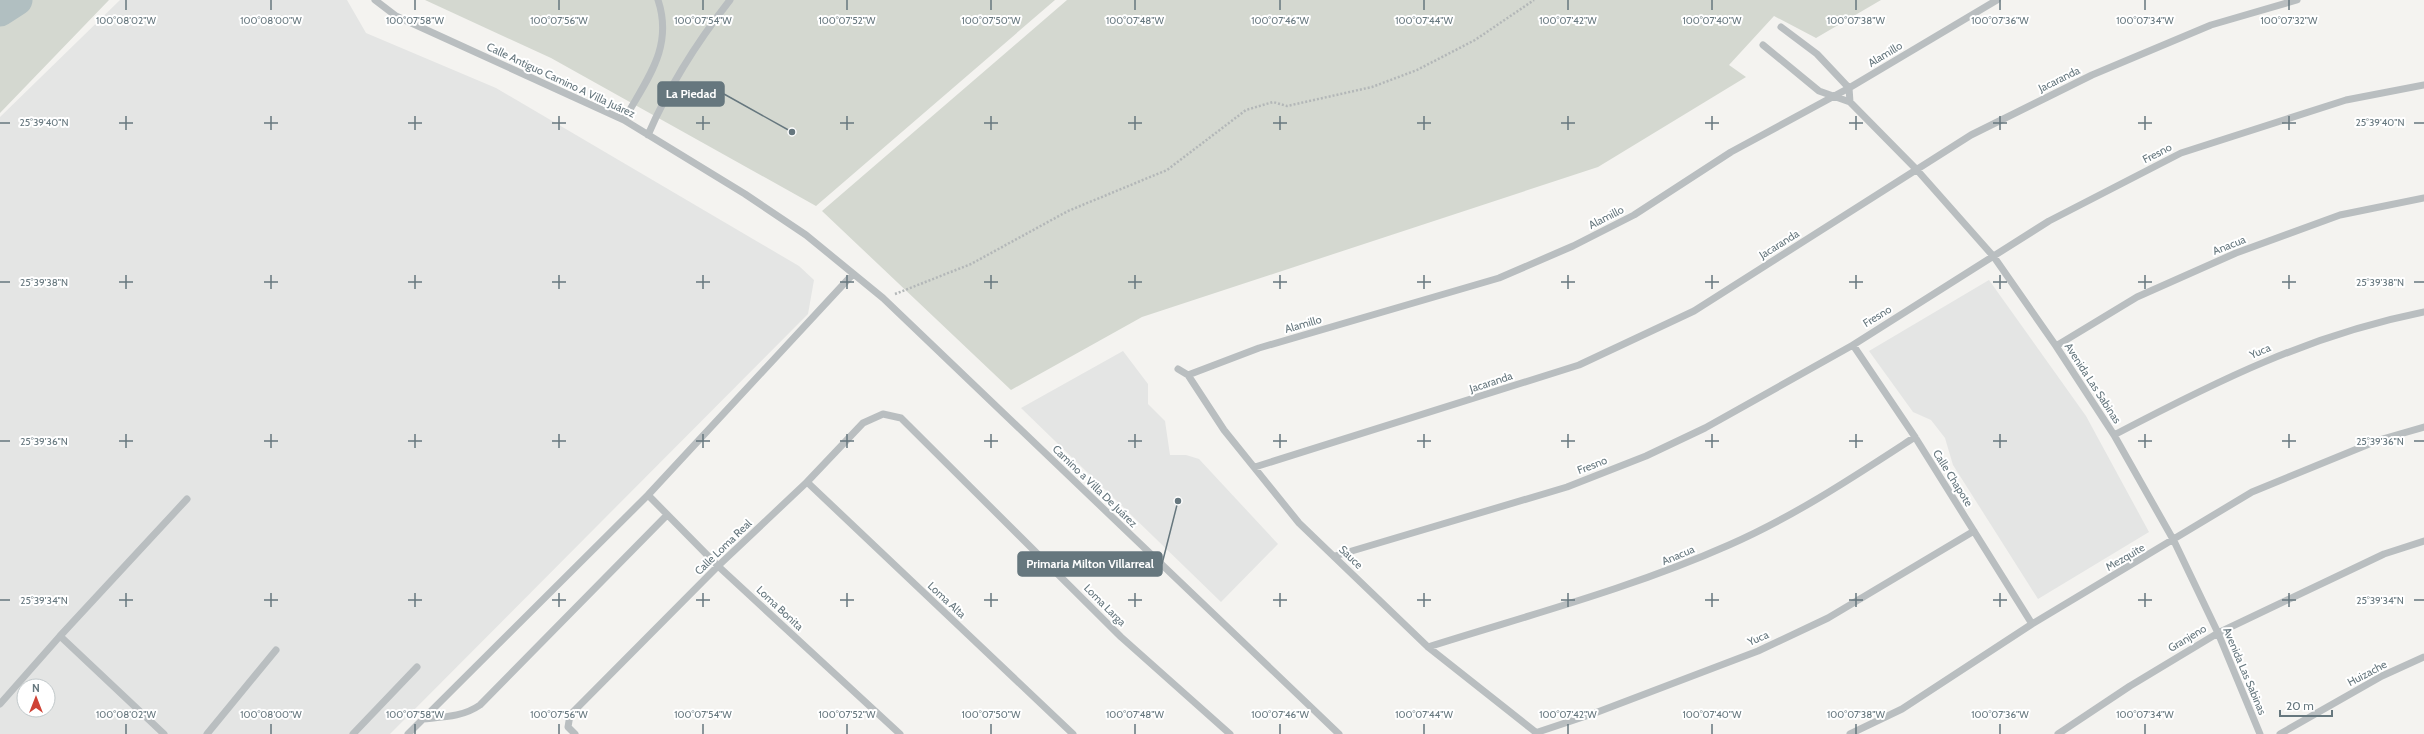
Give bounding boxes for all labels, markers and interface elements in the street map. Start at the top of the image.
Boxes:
text: 100°08'02"W [96,14,156,27]
text: 100°08'00"W [240,14,302,27]
text: 100°07'58"W [386,14,444,27]
text: 100°07'56"W [530,14,588,27]
text: 100°07'54"W [674,14,732,27]
text: 100°07'52"W [818,14,876,27]
text: 100°07'50"W [962,14,1021,27]
text: 100°07'48"W [1106,14,1165,27]
text: 100°07'46"W [1251,14,1309,27]
text: 100°07'44"W [1395,14,1453,27]
text: 100°07'42"W [1539,14,1597,27]
text: 100°07'40"W [1682,14,1742,27]
text: 100°07'38"W [1827,14,1885,27]
text: 100°07'36"W [1971,14,2029,27]
text: 100°07'34"W [2116,14,2174,27]
text: 100°07'32"W [2260,14,2318,27]
street label: Alamillo [1865,38,1905,70]
street label: Calle Antiguo Camino A Villa Juárez [485,39,637,121]
street label: Jacaranda [2035,63,2083,95]
callout: La Piedad [658,82,724,106]
text: La Piedad [666,86,716,101]
text: 25°39'40"N [19,116,69,129]
text: 25°39'40"N [2355,116,2405,129]
street label: Fresno [2140,140,2174,166]
street label: Alamillo [1586,202,1626,232]
street label: Jacaranda [1756,226,1802,262]
street label: Anacua [2210,232,2248,258]
text: 25°39'38"N [20,276,68,289]
text: 25°39'38"N [2356,276,2404,289]
street label: Fresno [1860,302,1894,330]
street label: Alamillo [1283,312,1323,336]
street label: Avenida Las Sabinas [2062,340,2125,426]
street label: Yuca [2246,340,2273,362]
street label: Jacaranda [1467,368,1515,396]
text: 25°39'36"N [20,435,68,448]
text: 25°39'36"N [2356,435,2404,448]
street label: Camino a Villa De Juárez [1050,442,1140,530]
street label: Calle Chapote [1930,447,1976,509]
street label: Fresno [1575,453,1609,477]
street label: Calle Loma Real [691,516,755,578]
street label: Mezquite [2103,540,2147,574]
street label: Sauce [1336,542,1366,572]
street label: Anacua [1660,542,1697,568]
callout: Primaria Milton Villarreal [1018,552,1162,576]
text: Primaria Milton Villarreal [1026,556,1154,571]
street label: Loma Alta [925,579,970,622]
street label: Loma Larga [1081,581,1129,629]
street label: Loma Bonita [754,583,807,634]
text: 25°39'34"N [20,594,68,607]
text: 25°39'34"N [2356,594,2404,607]
street label: Granjeno [2165,621,2209,655]
street label: Avenida Las Sabinas [2220,625,2270,717]
street label: Yuca [1744,627,1771,649]
street label: Huizache [2345,657,2389,689]
north arrow [16,678,56,718]
text: N [32,681,40,695]
scale bar [2280,692,2332,718]
text: 20 m [2286,698,2314,713]
text: 100°08'02"W [96,708,156,721]
text: 100°08'00"W [240,708,302,721]
text: 100°07'58"W [386,708,444,721]
text: 100°07'56"W [530,708,588,721]
text: 100°07'54"W [674,708,732,721]
text: 100°07'52"W [818,708,876,721]
text: 100°07'50"W [962,708,1021,721]
text: 100°07'48"W [1106,708,1165,721]
text: 100°07'46"W [1251,708,1309,721]
text: 100°07'44"W [1395,708,1453,721]
text: 100°07'42"W [1539,708,1597,721]
text: 100°07'40"W [1682,708,1742,721]
text: 100°07'38"W [1827,708,1885,721]
text: 100°07'36"W [1971,708,2029,721]
text: 100°07'34"W [2116,708,2174,721]

